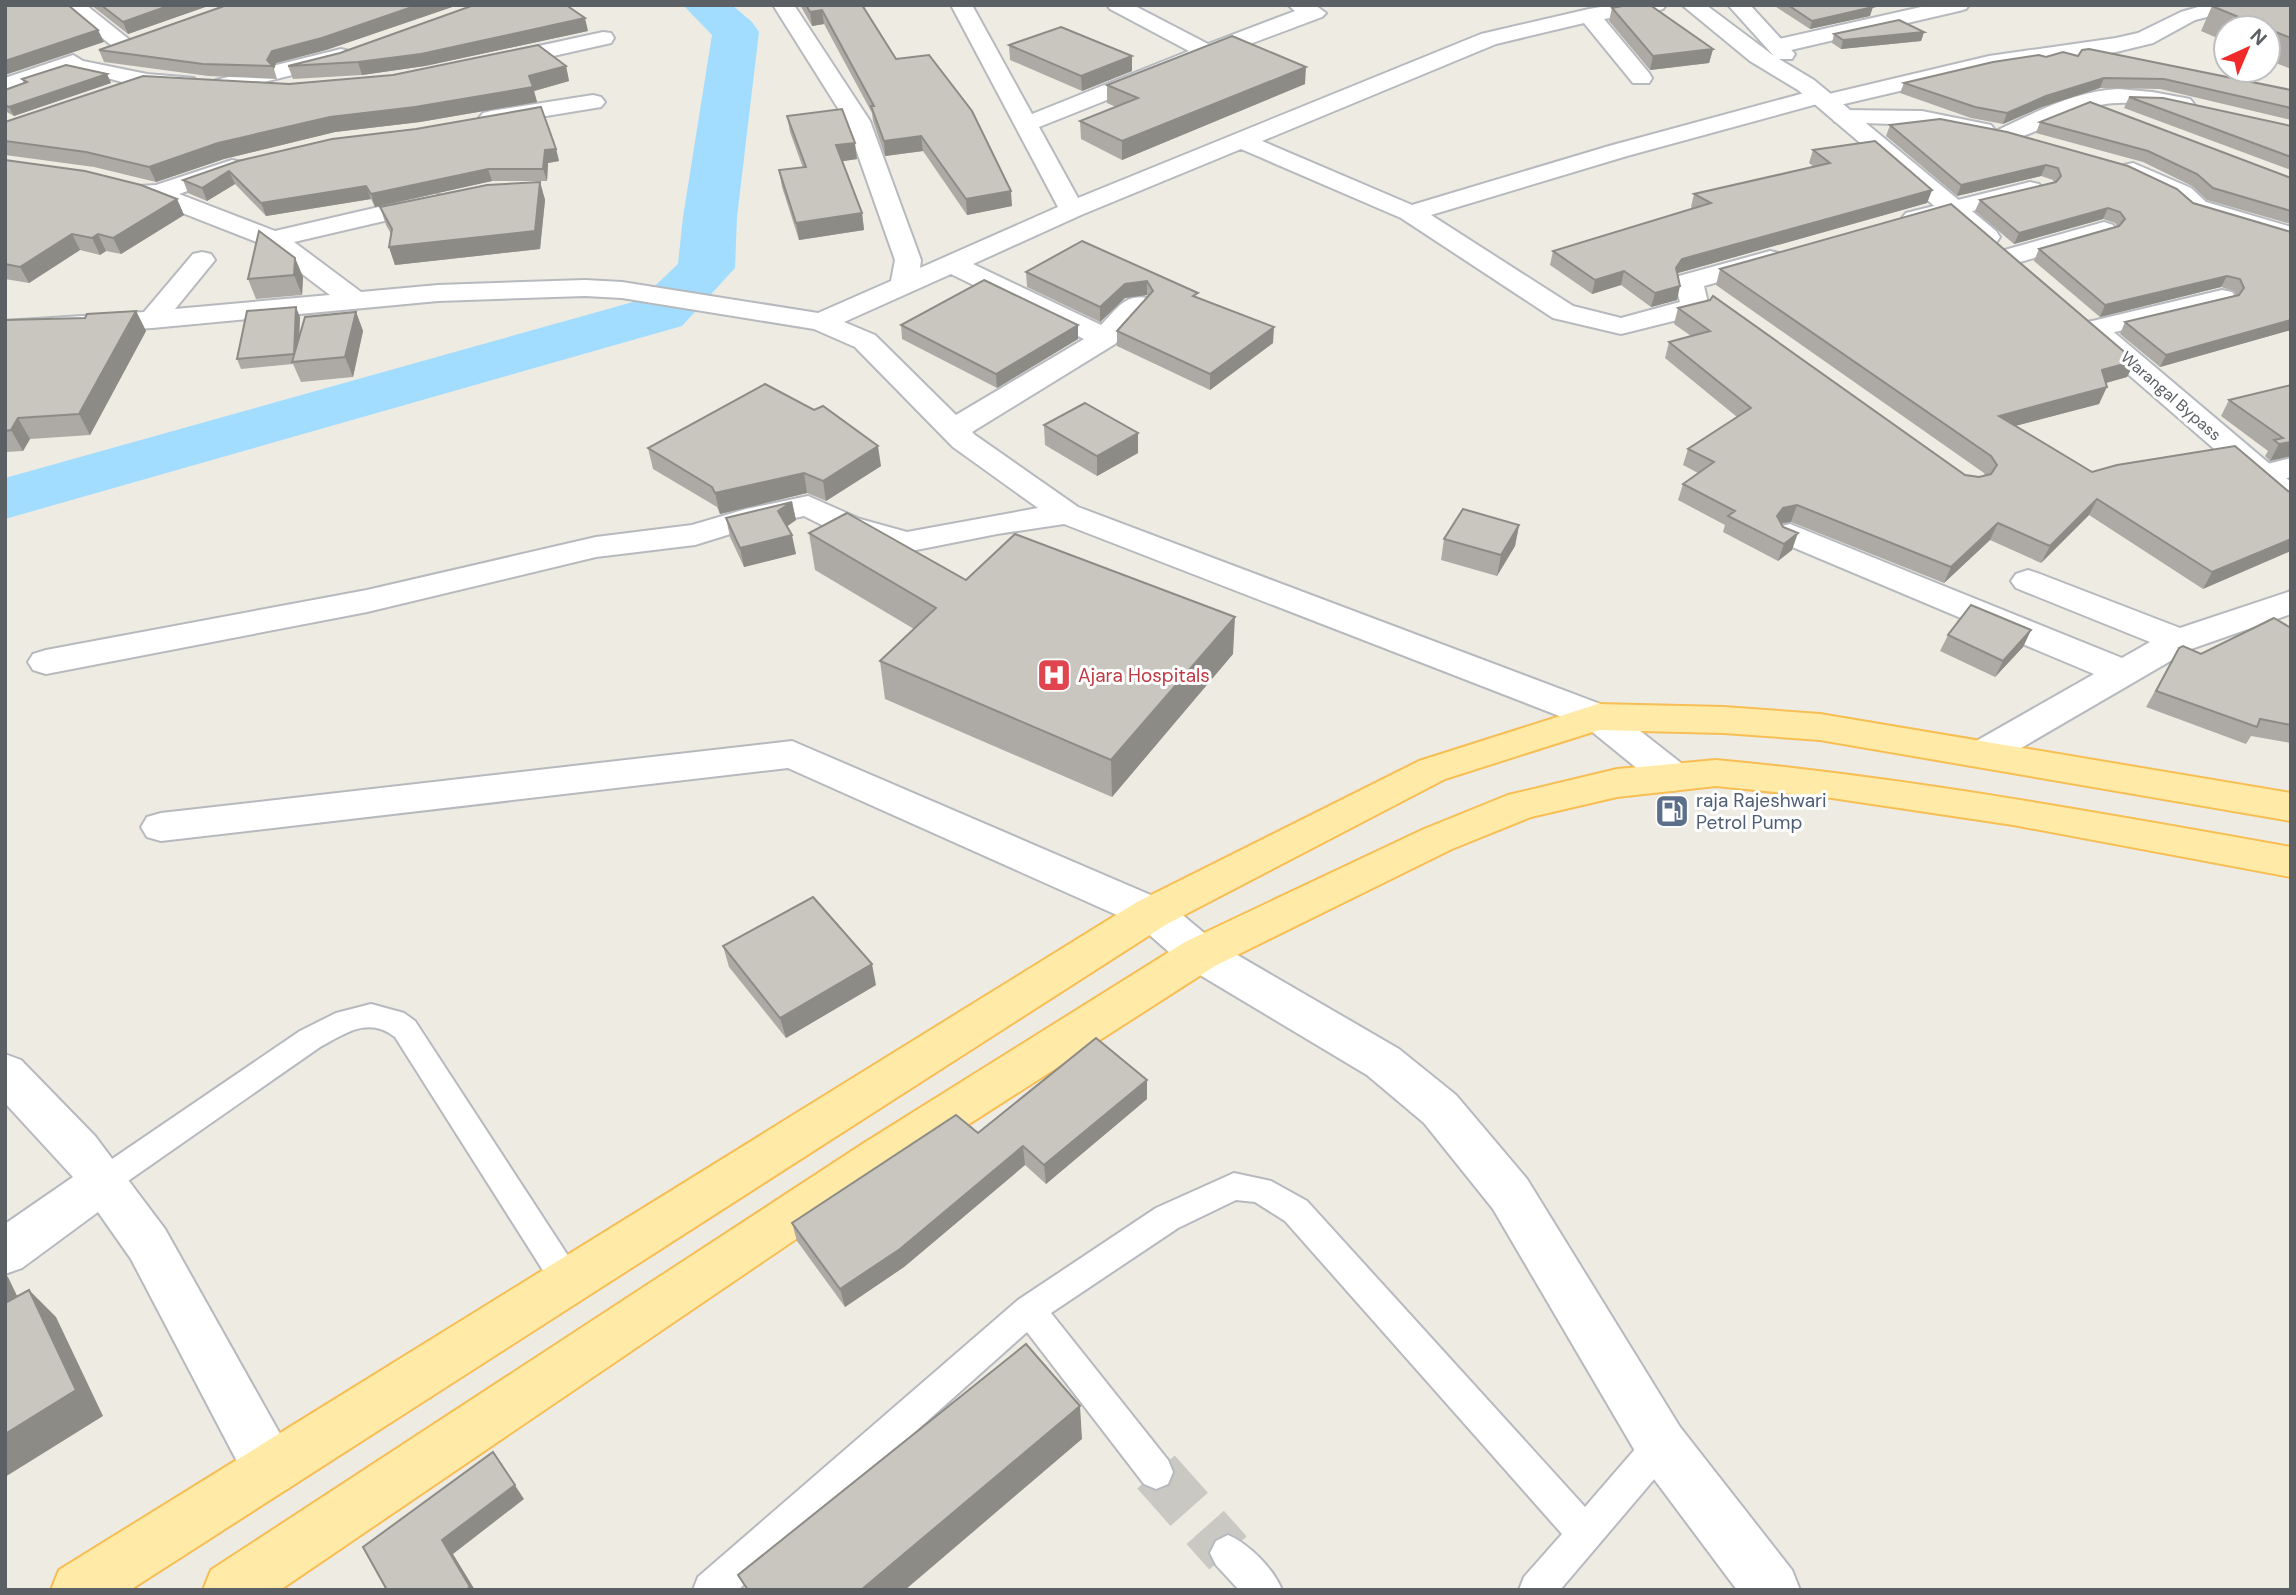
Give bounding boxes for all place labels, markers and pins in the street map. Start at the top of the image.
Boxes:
hospital icon: Ajara Hospitals [1035,656,1073,694]
place label: Ajara Hospitals [1078,663,1210,688]
place label: raja Rajeshwari Petrol Pump [1696,788,1827,835]
fuel station icon: raja Rajeshwari Petrol Pump [1653,792,1691,830]

